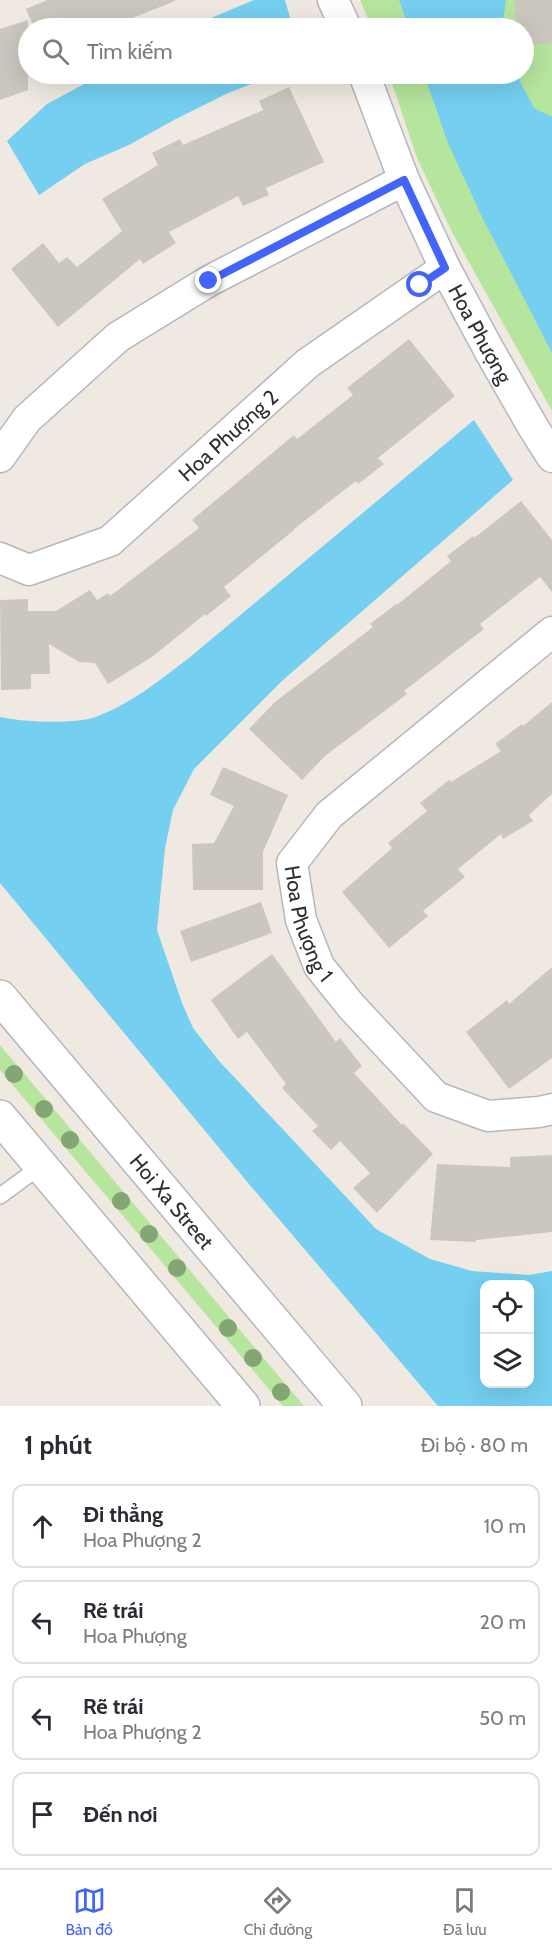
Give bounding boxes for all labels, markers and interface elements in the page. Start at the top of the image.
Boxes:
search box [18,18,534,84]
icon: search [39,35,72,68]
text: Tìm kiếm [87,38,173,65]
route end [195,267,221,293]
route start [406,271,432,297]
street label: Hoa Phượng [443,280,518,388]
street label: Hoa Phượng 2 [173,384,283,486]
street label: Hoa Phượng 1 [280,864,339,986]
street label: Hoi Xa Street [125,1148,219,1254]
map controls [480,1280,534,1388]
button: locate [480,1280,534,1334]
button: layers [480,1334,534,1388]
text: 1 phút [24,1429,92,1461]
text: Đi bộ · 80 m [421,1433,528,1457]
text: Đi thẳng [83,1501,163,1528]
icon: ahead [26,1510,59,1543]
text: 10 m [483,1514,526,1538]
text: Hoa Phượng 2 [83,1528,202,1552]
text: Rẽ trái [83,1597,144,1624]
icon: left [26,1606,59,1639]
text: 20 m [480,1610,526,1634]
text: Hoa Phượng [83,1624,187,1648]
text: Rẽ trái [83,1693,144,1720]
icon: left [26,1702,59,1735]
text: 50 m [479,1706,526,1730]
text: Hoa Phượng 2 [83,1720,202,1744]
icon: arrive [26,1798,59,1831]
text: Đến nơi [83,1801,157,1828]
tab: Bản đồ [65,1884,113,1939]
tab: Chỉ đường [244,1884,312,1939]
tab: Đã lưu [443,1884,487,1939]

